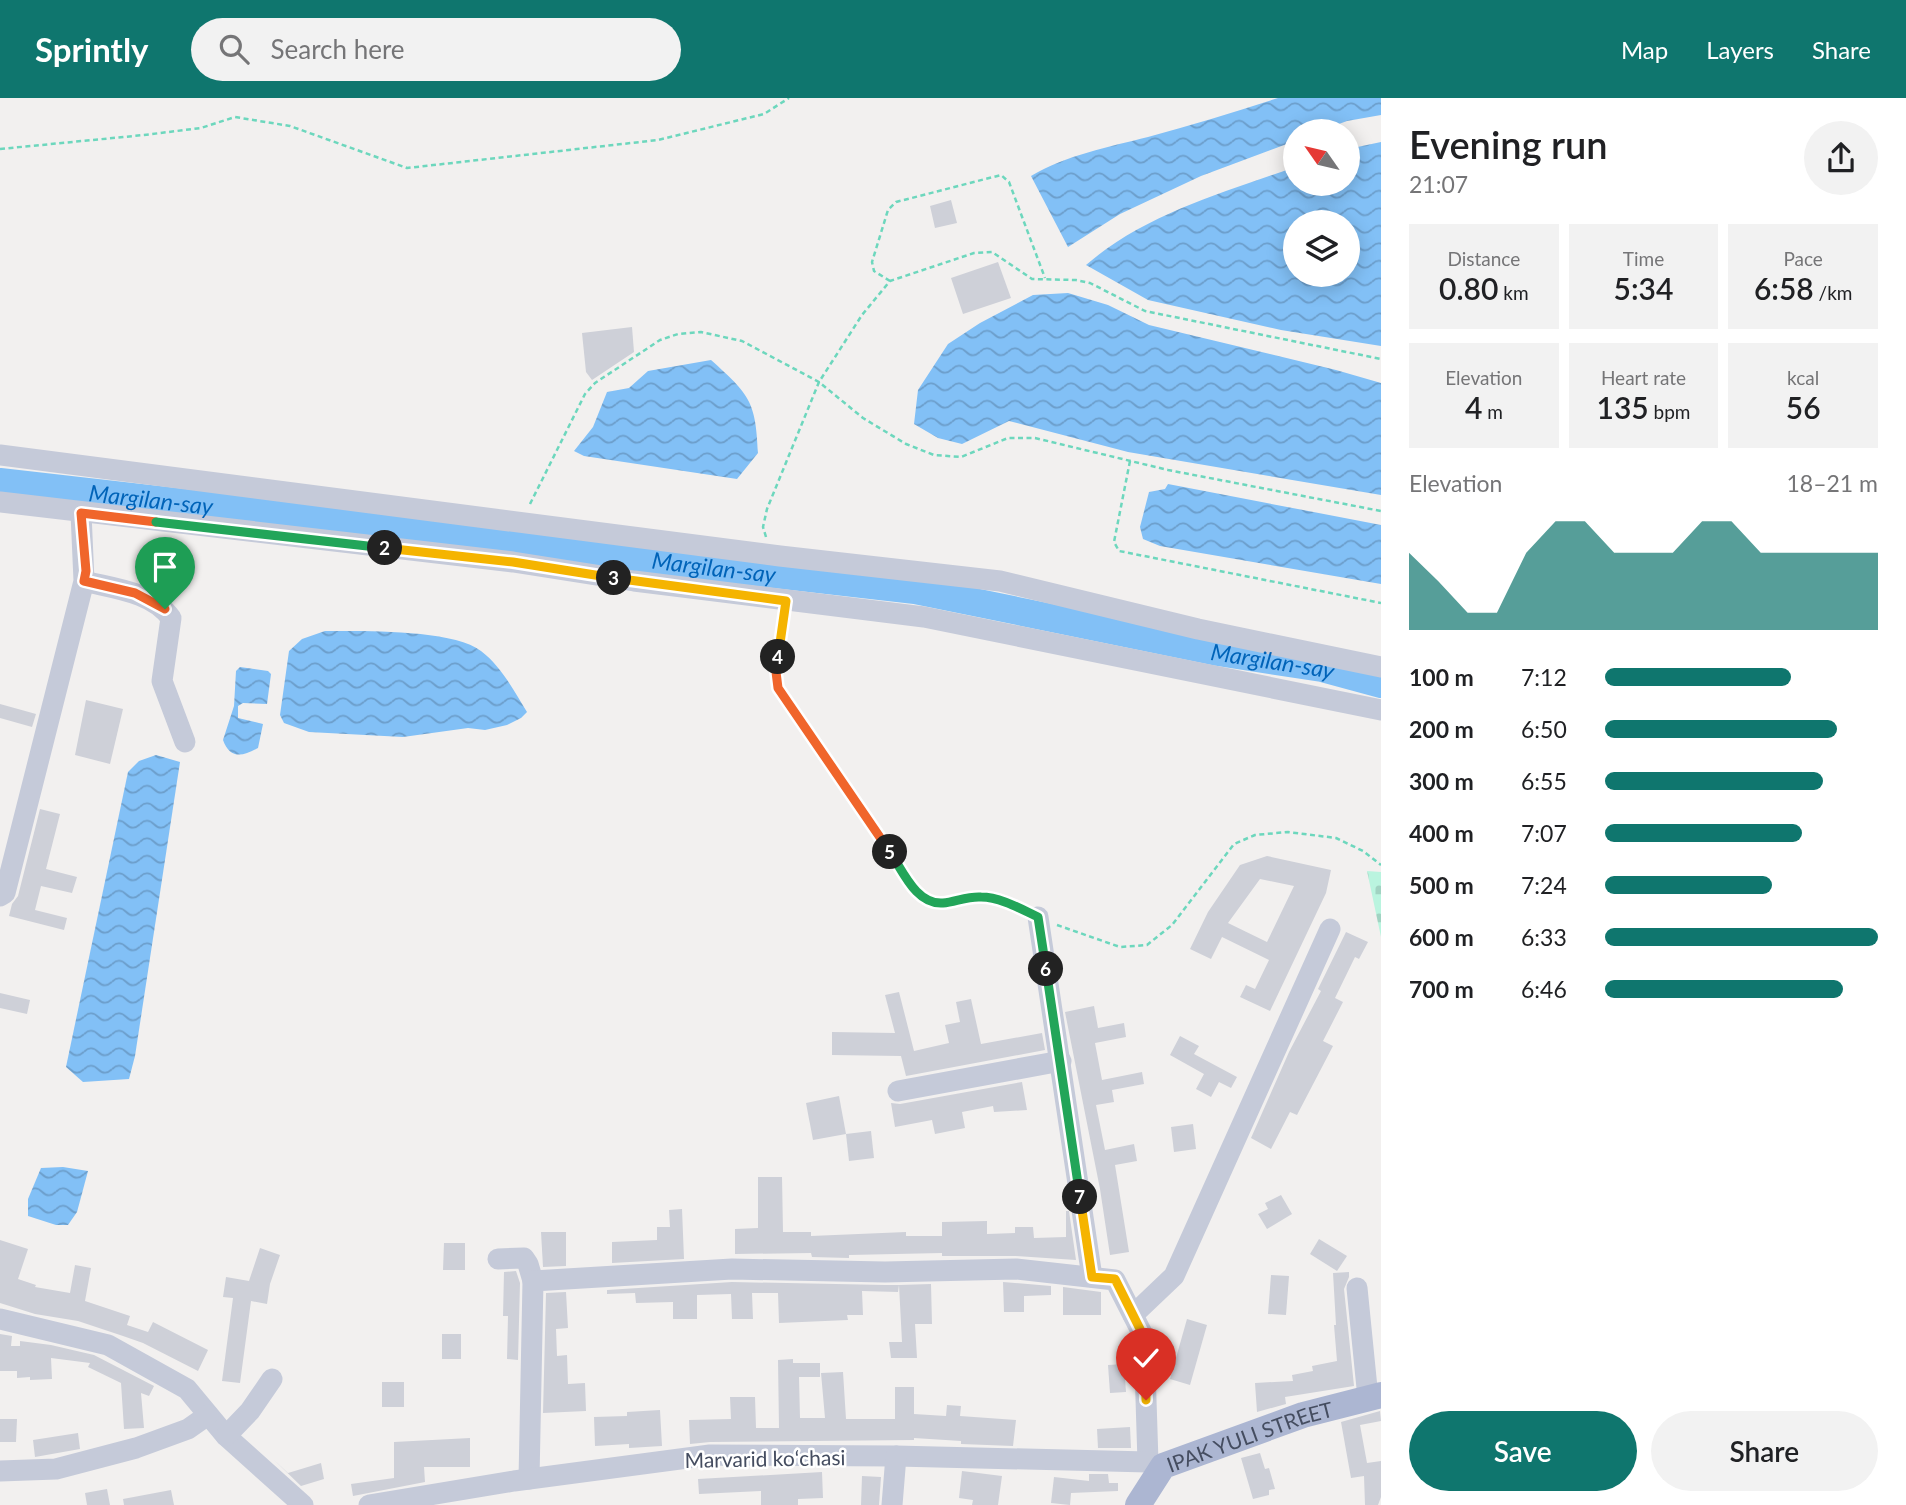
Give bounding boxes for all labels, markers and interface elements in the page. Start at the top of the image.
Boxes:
search box [191,18,681,81]
text: Sprintly [35,29,149,69]
icon: search [215,30,253,68]
text: Search here [271,33,405,65]
text: Map [1621,35,1668,64]
text: Layers [1706,35,1774,64]
text: Share [1812,35,1871,64]
north arrow [1283,119,1360,196]
map controls [1283,119,1360,287]
text: Evening run [1409,121,1608,167]
button: share [1804,121,1878,195]
text: 21:07 [1409,170,1468,198]
button: layers [1283,210,1360,287]
text: Distance [1447,247,1520,270]
text: Time [1623,247,1664,270]
text: Pace [1783,247,1823,270]
text: 0.80 [1439,270,1498,306]
text: 5:34 [1614,270,1673,306]
text: 6:58 [1754,270,1814,306]
text: km [1498,281,1529,304]
text: /km [1814,281,1852,304]
text: Elevation [1445,366,1522,389]
text: Heart rate [1601,366,1686,389]
text: kcal [1787,366,1819,389]
text: 4 [1465,389,1482,425]
text: 135 [1597,389,1649,425]
text: 56 [1786,389,1821,425]
text: m [1482,400,1503,423]
text: bpm [1649,400,1690,423]
text: Elevation [1409,469,1502,497]
text: 18–21 m [1786,469,1878,497]
water label: Margilan-say [88,478,215,520]
pin: 2 [368,531,402,566]
text: 2 [379,536,390,559]
pin [135,537,195,609]
water label: Margilan-say [650,546,778,588]
icon: arrive [146,548,184,586]
pin: 3 [596,560,632,596]
text: 3 [608,566,619,589]
water label: Margilan-say [1209,637,1339,685]
pin: 4 [760,640,796,674]
text: 4 [772,645,783,668]
text: 100 m [1409,663,1474,691]
text: 7:12 [1521,663,1567,691]
text: 200 m [1409,715,1474,743]
text: 6:50 [1521,715,1567,743]
text: 300 m [1409,767,1474,795]
text: 6:55 [1521,767,1567,795]
text: 400 m [1409,819,1474,847]
text: 7:07 [1521,819,1567,847]
pin: 5 [872,834,908,870]
text: 5 [884,840,895,863]
text: 500 m [1409,871,1474,899]
text: 7:24 [1521,871,1567,899]
text: 600 m [1409,923,1474,951]
text: 6:33 [1521,923,1567,951]
pin: 6 [1028,952,1064,986]
text: 6 [1040,957,1051,980]
text: 700 m [1409,975,1474,1003]
text: 6:46 [1521,975,1567,1003]
pin: 7 [1062,1180,1098,1214]
text: 7 [1074,1185,1085,1208]
pin [1116,1328,1176,1400]
icon: check [1127,1339,1165,1377]
street label: IPAK YULI STREET [1163,1395,1336,1476]
button: Save [1409,1411,1637,1491]
button: Share [1651,1411,1878,1491]
street label: Marvarid koʻchasi [684,1444,846,1472]

